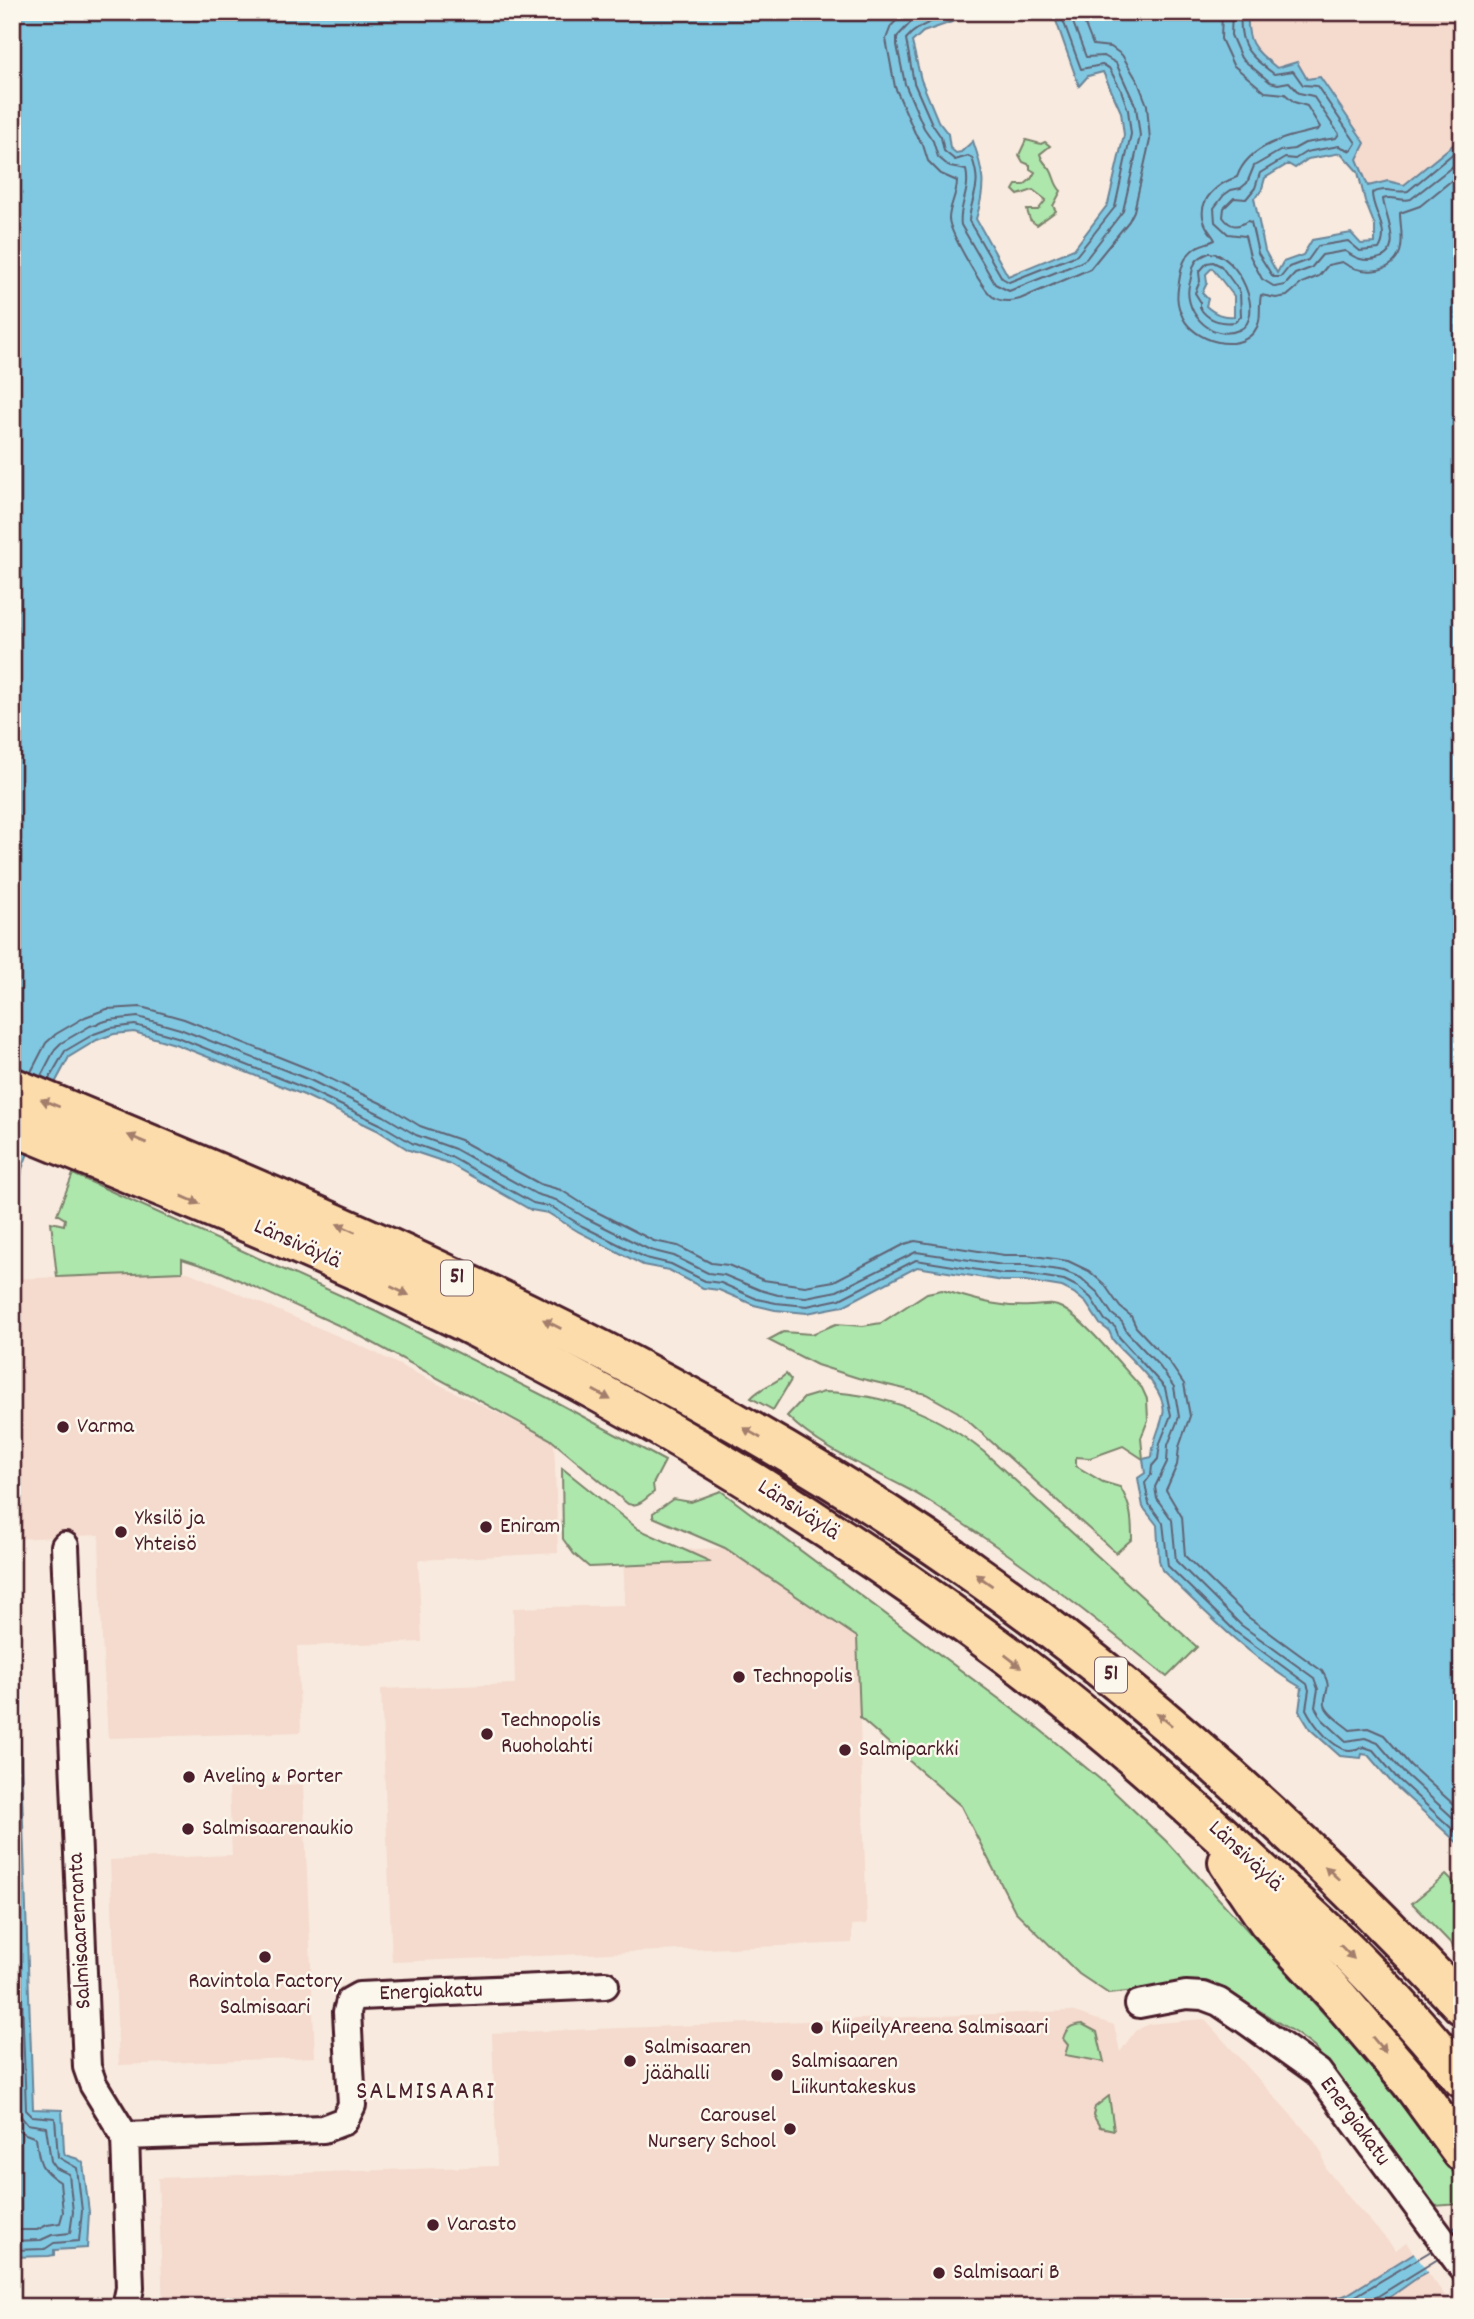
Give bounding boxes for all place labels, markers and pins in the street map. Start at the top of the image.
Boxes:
place label: Varma [77,1411,135,1444]
marker: Varma [55,1419,71,1435]
place label: Yksilö ja Yhteisö [135,1503,206,1562]
place label: Eniram [500,1511,560,1544]
marker: Eniram [478,1519,494,1535]
marker: Yksilö ja Yhteisö [113,1524,129,1540]
place label: Technopolis [753,1661,853,1694]
marker: Technopolis [731,1669,747,1685]
place label: Technopolis Ruoholahti [501,1705,601,1764]
marker: Technopolis Ruoholahti [479,1726,495,1742]
place label: Salmiparkki [859,1734,958,1767]
marker: Salmiparkki [837,1742,853,1758]
place label: Aveling & Porter [203,1761,343,1794]
marker: Aveling & Porter [181,1769,197,1785]
place label: Salmisaarenaukio [202,1813,354,1846]
marker: Salmisaarenaukio [180,1821,196,1837]
marker: Ravintola Factory Salmisaari [257,1949,273,1965]
place label: Ravintola Factory Salmisaari [188,1966,342,2025]
place label: KiipeilyAreena Salmisaari [831,2012,1048,2045]
marker: KiipeilyAreena Salmisaari [809,2020,825,2036]
place label: Salmisaaren jäähalli [642,2032,751,2091]
place label: Salmisaaren Liikuntakeskus [791,2046,916,2105]
marker: Salmisaaren jäähalli [622,2053,638,2069]
marker: Salmisaaren Liikuntakeskus [769,2067,785,2083]
place label: Carousel Nursery School [647,2100,777,2159]
marker: Carousel Nursery School [782,2121,798,2137]
place label: Varasto [447,2209,517,2242]
marker: Varasto [425,2217,441,2233]
place label: Salmisaari B [953,2257,1060,2290]
marker: Salmisaari B [931,2265,947,2281]

